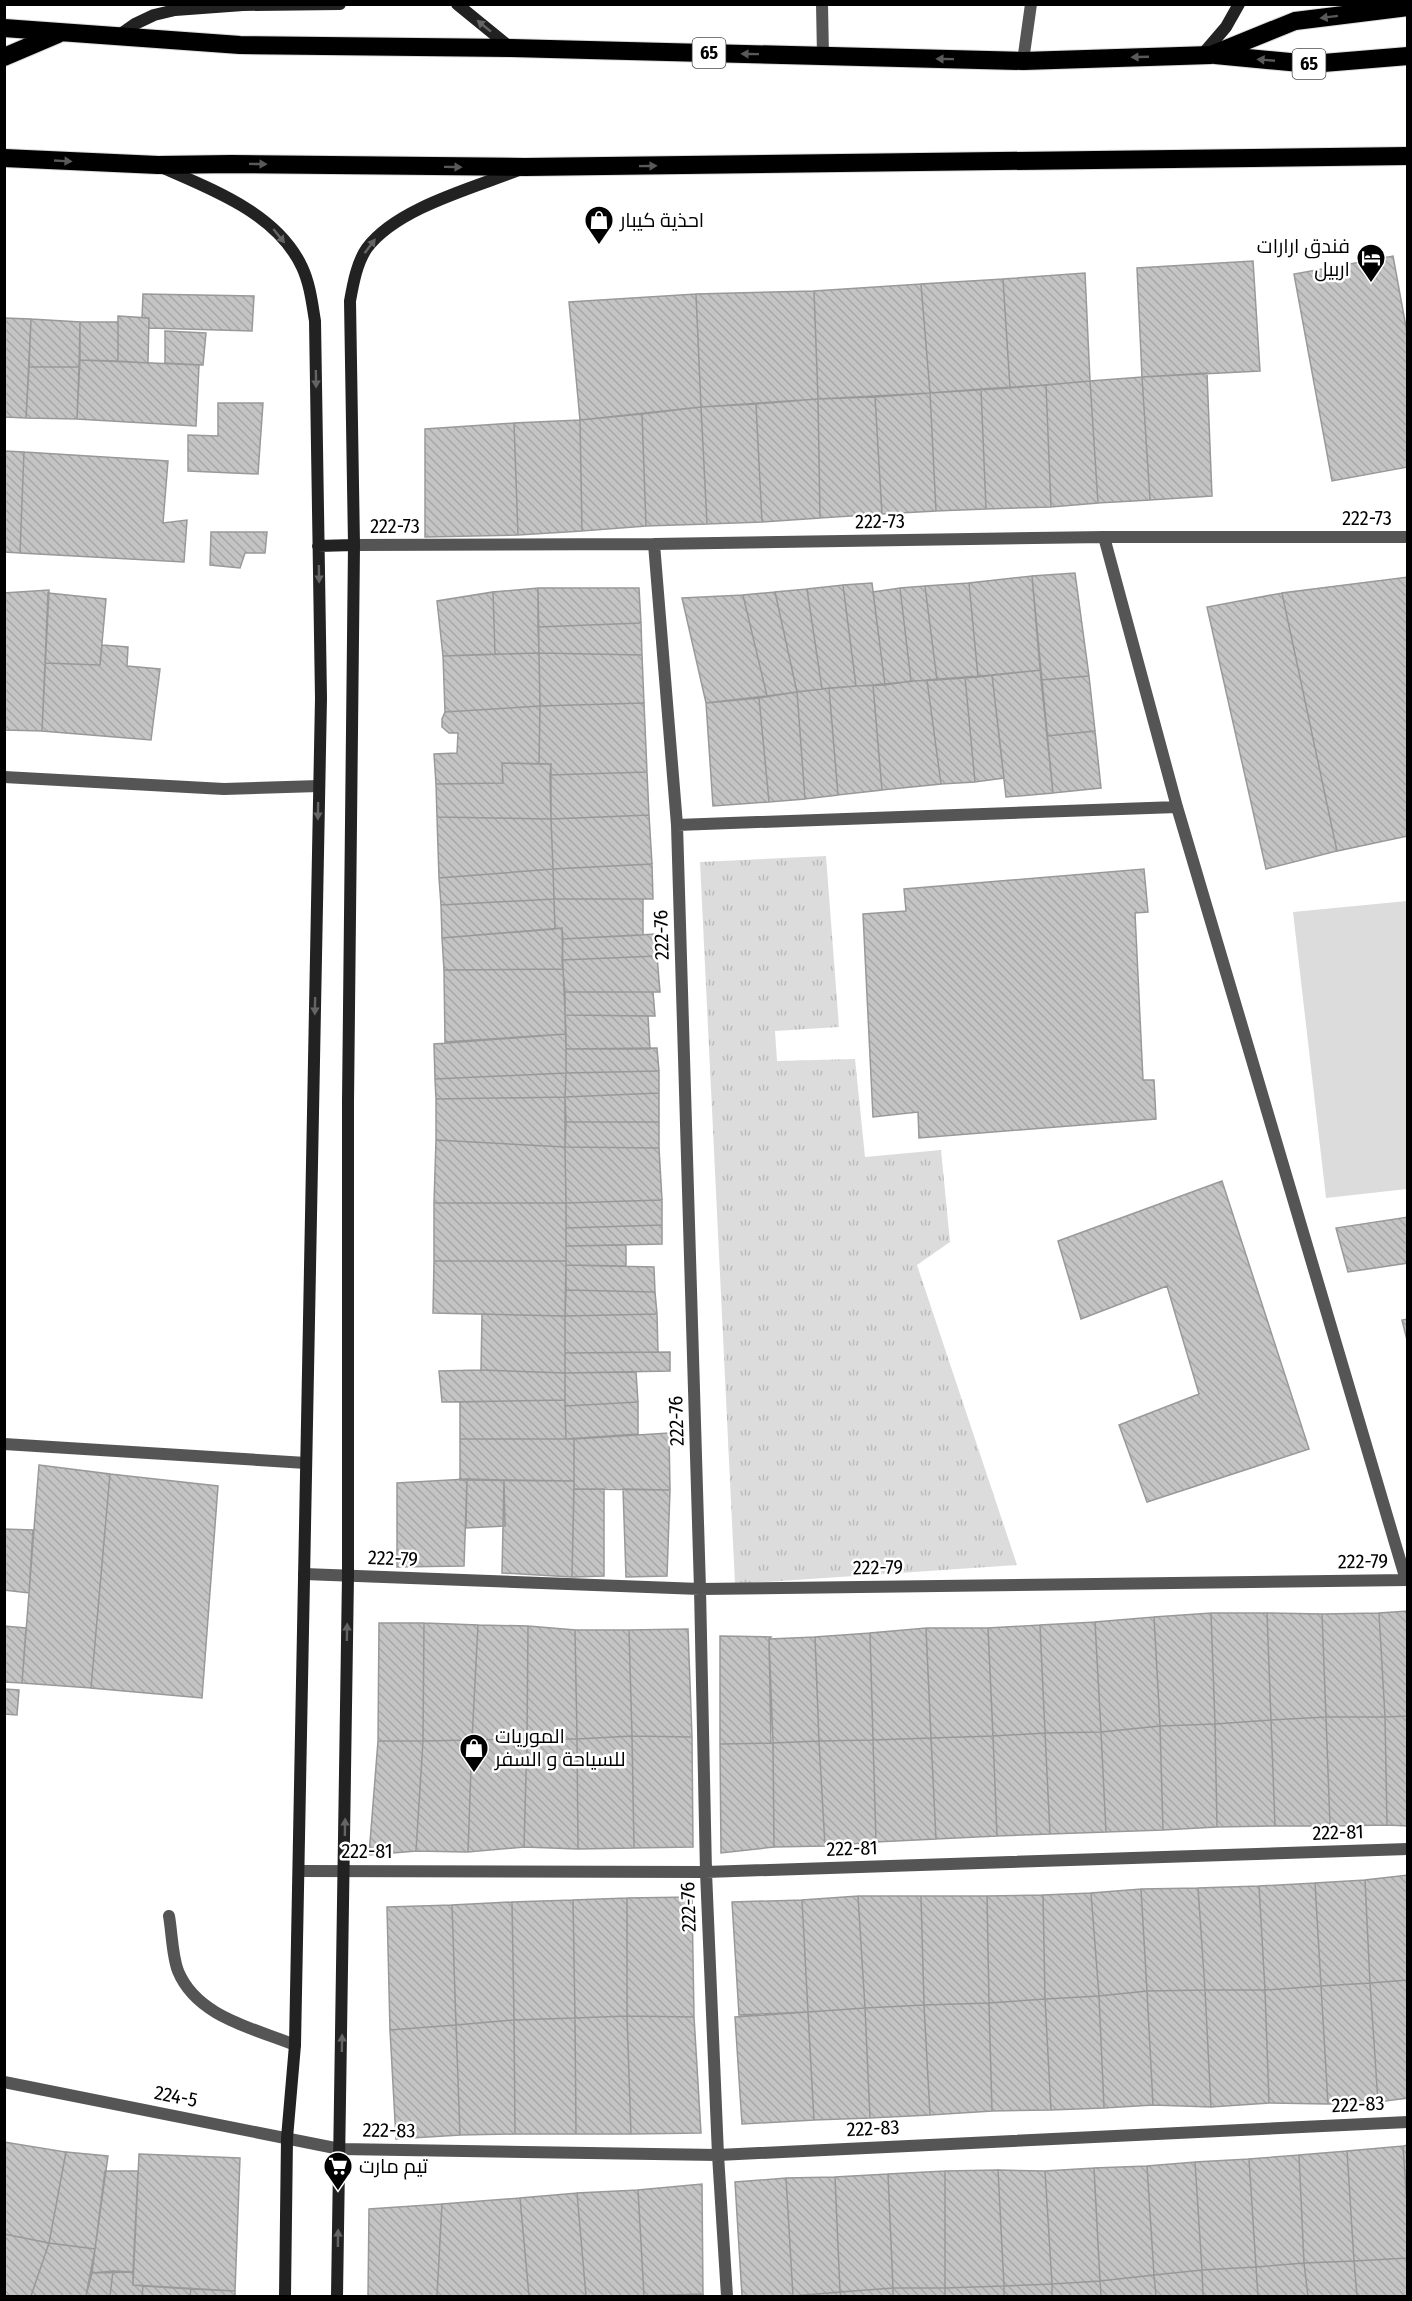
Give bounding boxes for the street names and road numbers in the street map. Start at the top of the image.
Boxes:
road number: 65 [692,38,726,68]
road number: 65 [1292,49,1326,79]
street label: 222-73 [1342,506,1392,530]
street label: 222-73 [855,509,905,533]
street label: 222-73 [370,514,420,538]
street label: 222-76 [648,909,674,961]
street label: 222-76 [663,1395,689,1447]
street label: 222-79 [368,1545,418,1571]
street label: 222-79 [1338,1549,1388,1573]
street label: 222-79 [853,1555,903,1579]
street label: 222-81 [1312,1819,1364,1845]
street label: 222-81 [826,1835,878,1861]
street label: 222-81 [341,1839,393,1863]
street label: 222-76 [675,1881,701,1933]
street label: 224-5 [152,2080,200,2112]
street label: 222-83 [1331,2091,1385,2117]
street label: 222-83 [846,2115,900,2141]
street label: 222-83 [362,2118,416,2142]

